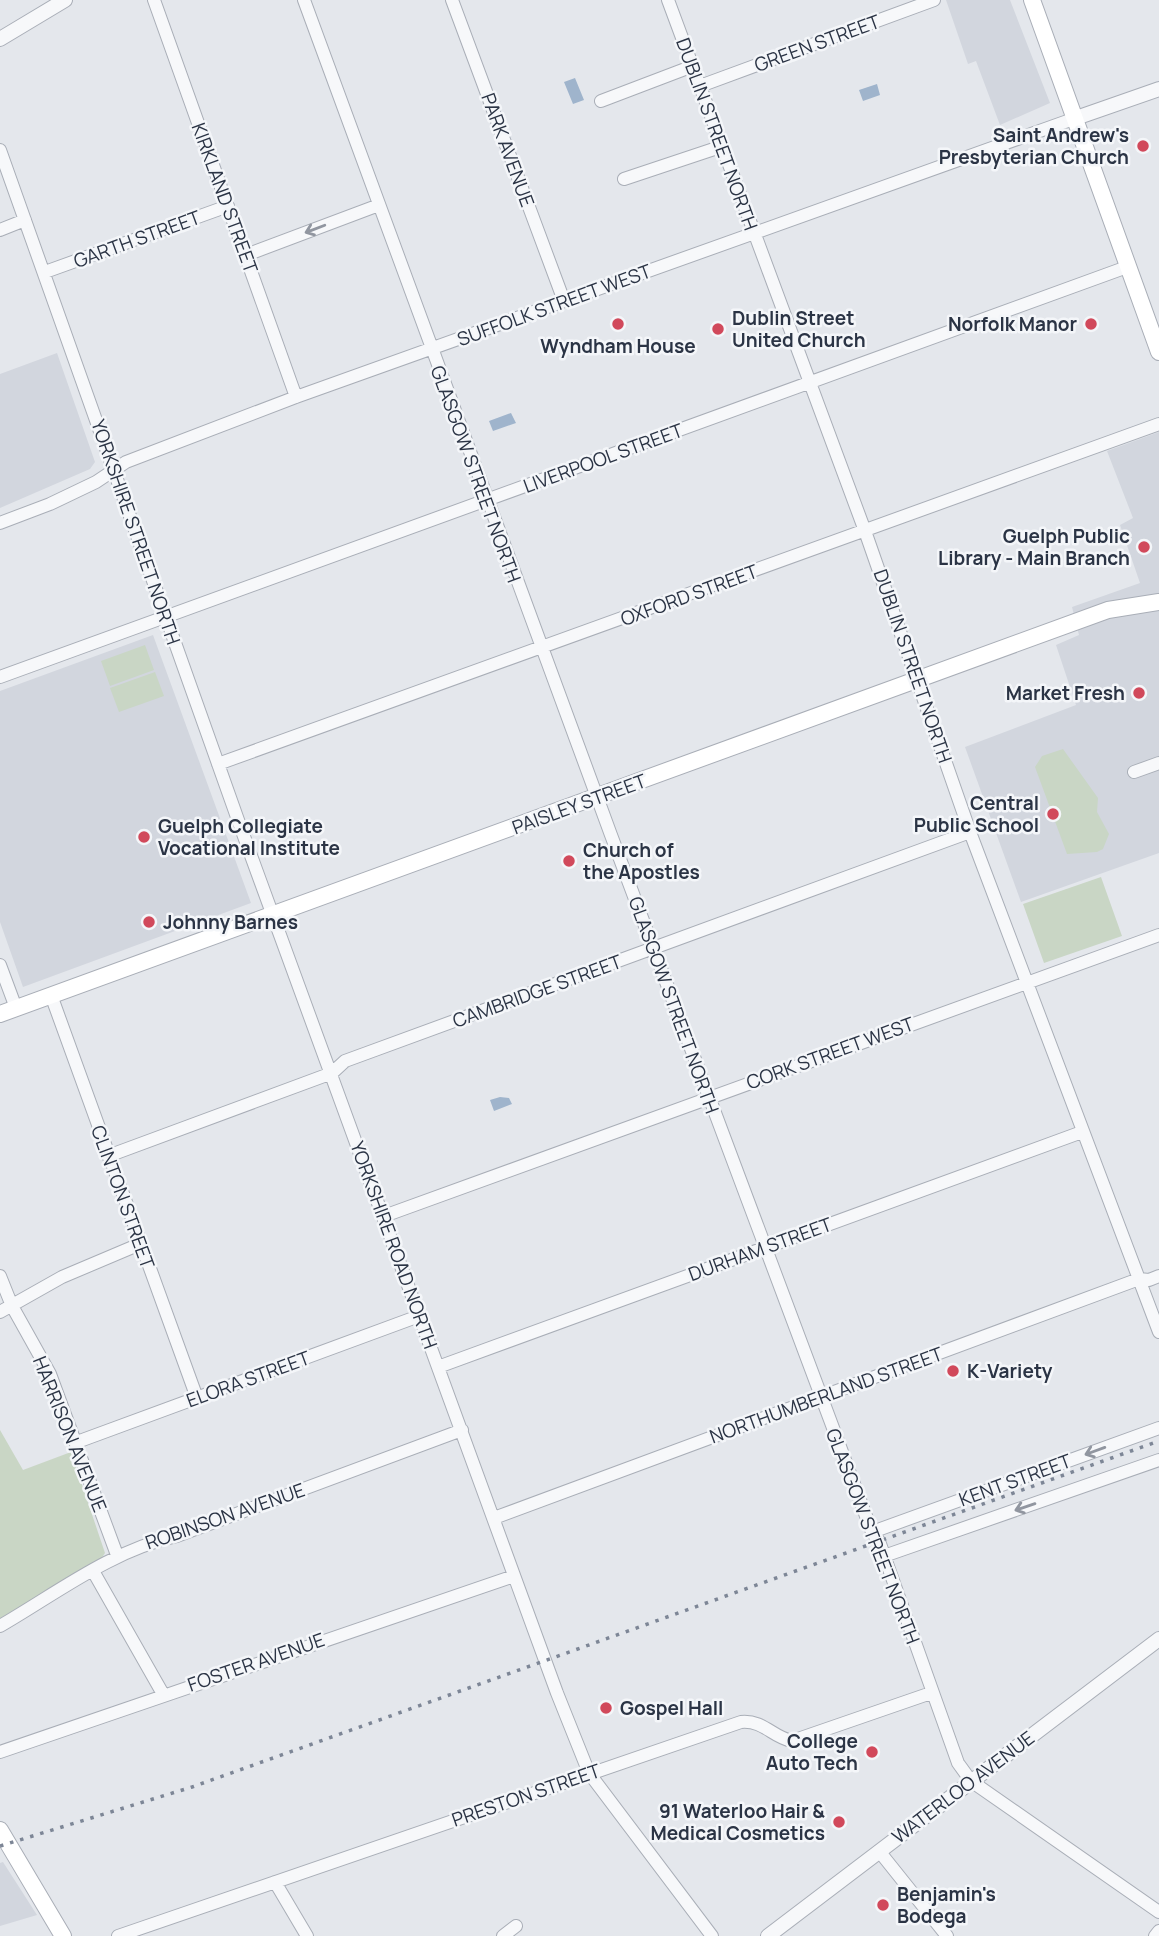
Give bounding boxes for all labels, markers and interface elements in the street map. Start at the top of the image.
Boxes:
street label: GREEN STREET [751,8,884,78]
street label: DUBLIN STREET NORTH [670,34,764,234]
street label: PARK AVENUE [475,89,541,211]
street label: KIRKLAND STREET [186,119,265,277]
place label: Saint Andrew's Presbyterian Church [939,122,1129,170]
marker: Saint Andrew's Presbyterian Church [1135,138,1151,154]
street label: GARTH STREET [70,204,205,274]
one-way arrow [304,224,326,236]
street label: SUFFOLK STREET WEST [453,258,655,352]
place label: Dublin Street United Church [732,305,866,353]
place label: Norfolk Manor [948,311,1077,337]
marker: Wyndham House [610,316,626,332]
marker: Norfolk Manor [1083,316,1099,332]
marker: Dublin Street United Church [710,321,726,337]
place label: Wyndham House [540,333,696,359]
street label: GLASGOW STREET NORTH [425,362,527,586]
street label: YORKSHIRE STREET NORTH [85,416,187,648]
street label: LIVERPOOL STREET [520,417,687,499]
place label: Guelph Public Library - Main Branch [938,523,1130,571]
marker: Guelph Public Library - Main Branch [1136,539,1152,555]
street label: OXFORD STREET [617,558,762,632]
street label: DUBLIN STREET NORTH [868,566,958,766]
place label: Market Fresh [1006,680,1125,706]
marker: Market Fresh [1131,685,1147,701]
street label: PAISLEY STREET [508,767,650,840]
place label: Central Public School [914,790,1039,838]
marker: Central Public School [1045,806,1061,822]
place label: Guelph Collegiate Vocational Institute [158,813,340,861]
marker: Guelph Collegiate Vocational Institute [136,829,152,845]
place label: Church of the Apostles [583,837,700,885]
marker: Church of the Apostles [561,853,577,869]
street label: GLASGOW STREET NORTH [623,893,725,1117]
place label: Johnny Barnes [163,909,298,935]
marker: Johnny Barnes [141,914,157,930]
street label: CAMBRIDGE STREET [449,948,626,1034]
street label: CORK STREET WEST [743,1010,918,1095]
street label: CLINTON STREET [85,1122,161,1273]
street label: YORKSHIRE ROAD NORTH [344,1138,444,1352]
street label: DURHAM STREET [685,1211,836,1287]
street label: NORTHUMBERLAND STREET [706,1340,947,1449]
street label: ELORA STREET [183,1344,314,1413]
street label: HARRISON AVENUE [27,1352,113,1516]
place label: K-Variety [967,1358,1053,1384]
marker: K-Variety [945,1363,961,1379]
street label: GLASGOW STREET NORTH [820,1424,926,1648]
one-way arrow [1084,1446,1106,1458]
street label: KENT STREET [955,1447,1075,1512]
street label: ROBINSON AVENUE [142,1476,308,1556]
one-way arrow [1015,1502,1037,1514]
street label: FOSTER AVENUE [184,1626,328,1698]
place label: Gospel Hall [620,1695,723,1721]
marker: Gospel Hall [598,1700,614,1716]
street label: WATERLOO AVENUE [886,1725,1040,1849]
place label: College Auto Tech [766,1728,858,1776]
marker: College Auto Tech [864,1744,880,1760]
street label: PRESTON STREET [448,1757,604,1833]
place label: 91 Waterloo Hair & Medical Cosmetics [650,1798,825,1846]
marker: 91 Waterloo Hair & Medical Cosmetics [831,1814,847,1830]
place label: Benjamin's Bodega [897,1881,996,1929]
marker: Benjamin's Bodega [875,1897,891,1913]

